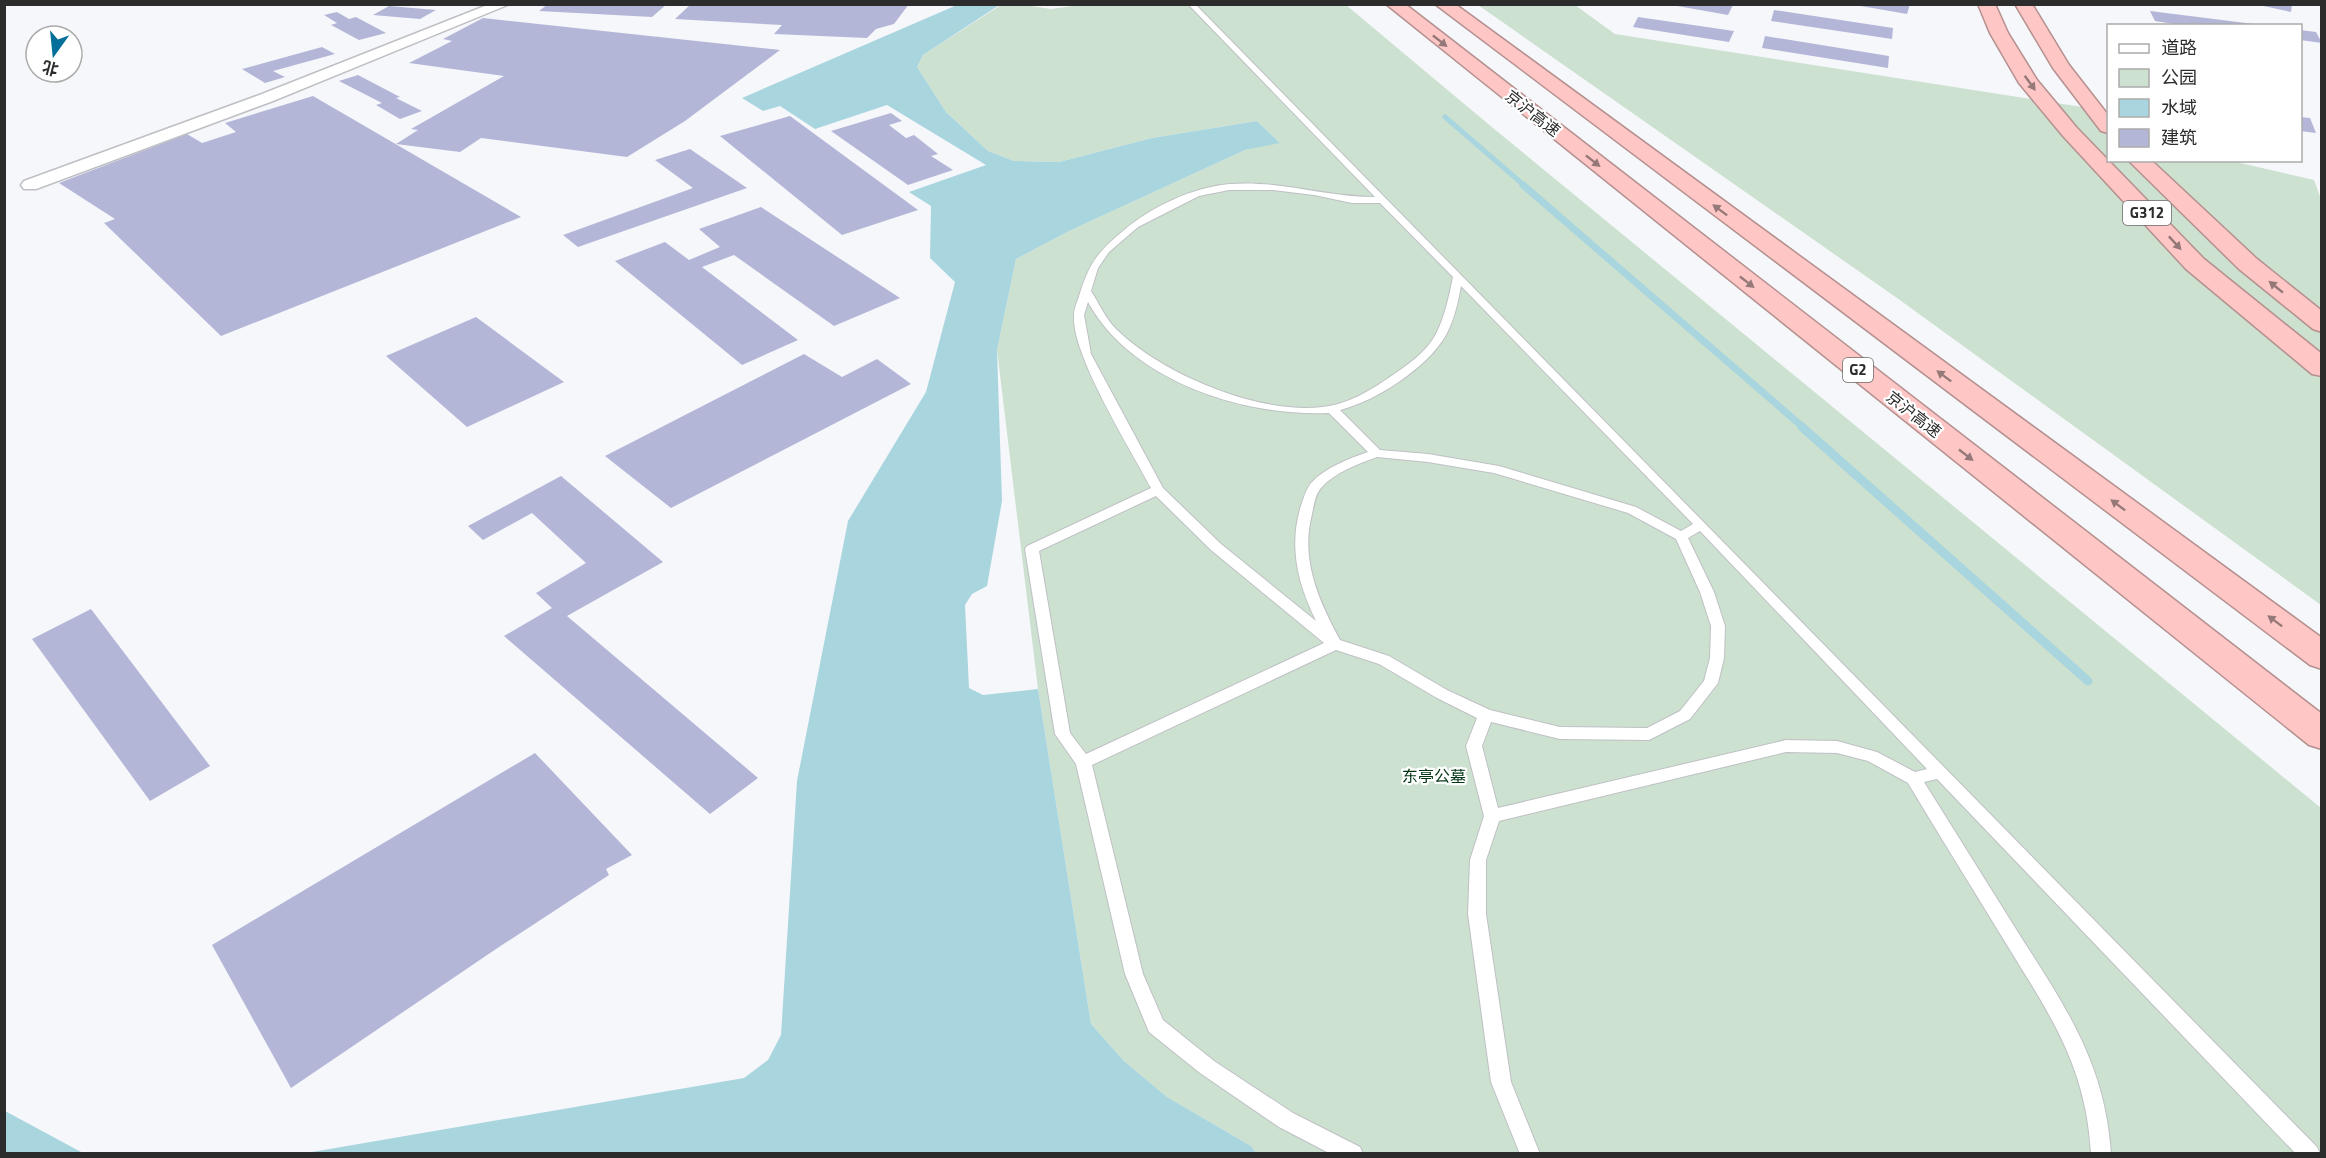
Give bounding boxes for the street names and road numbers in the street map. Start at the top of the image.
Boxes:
street label: 京沪高速 [1500,84,1566,142]
road number: G312 [2123,201,2171,225]
road number: G2 [1843,358,1873,382]
street label: 京沪高速 [1881,385,1947,443]

